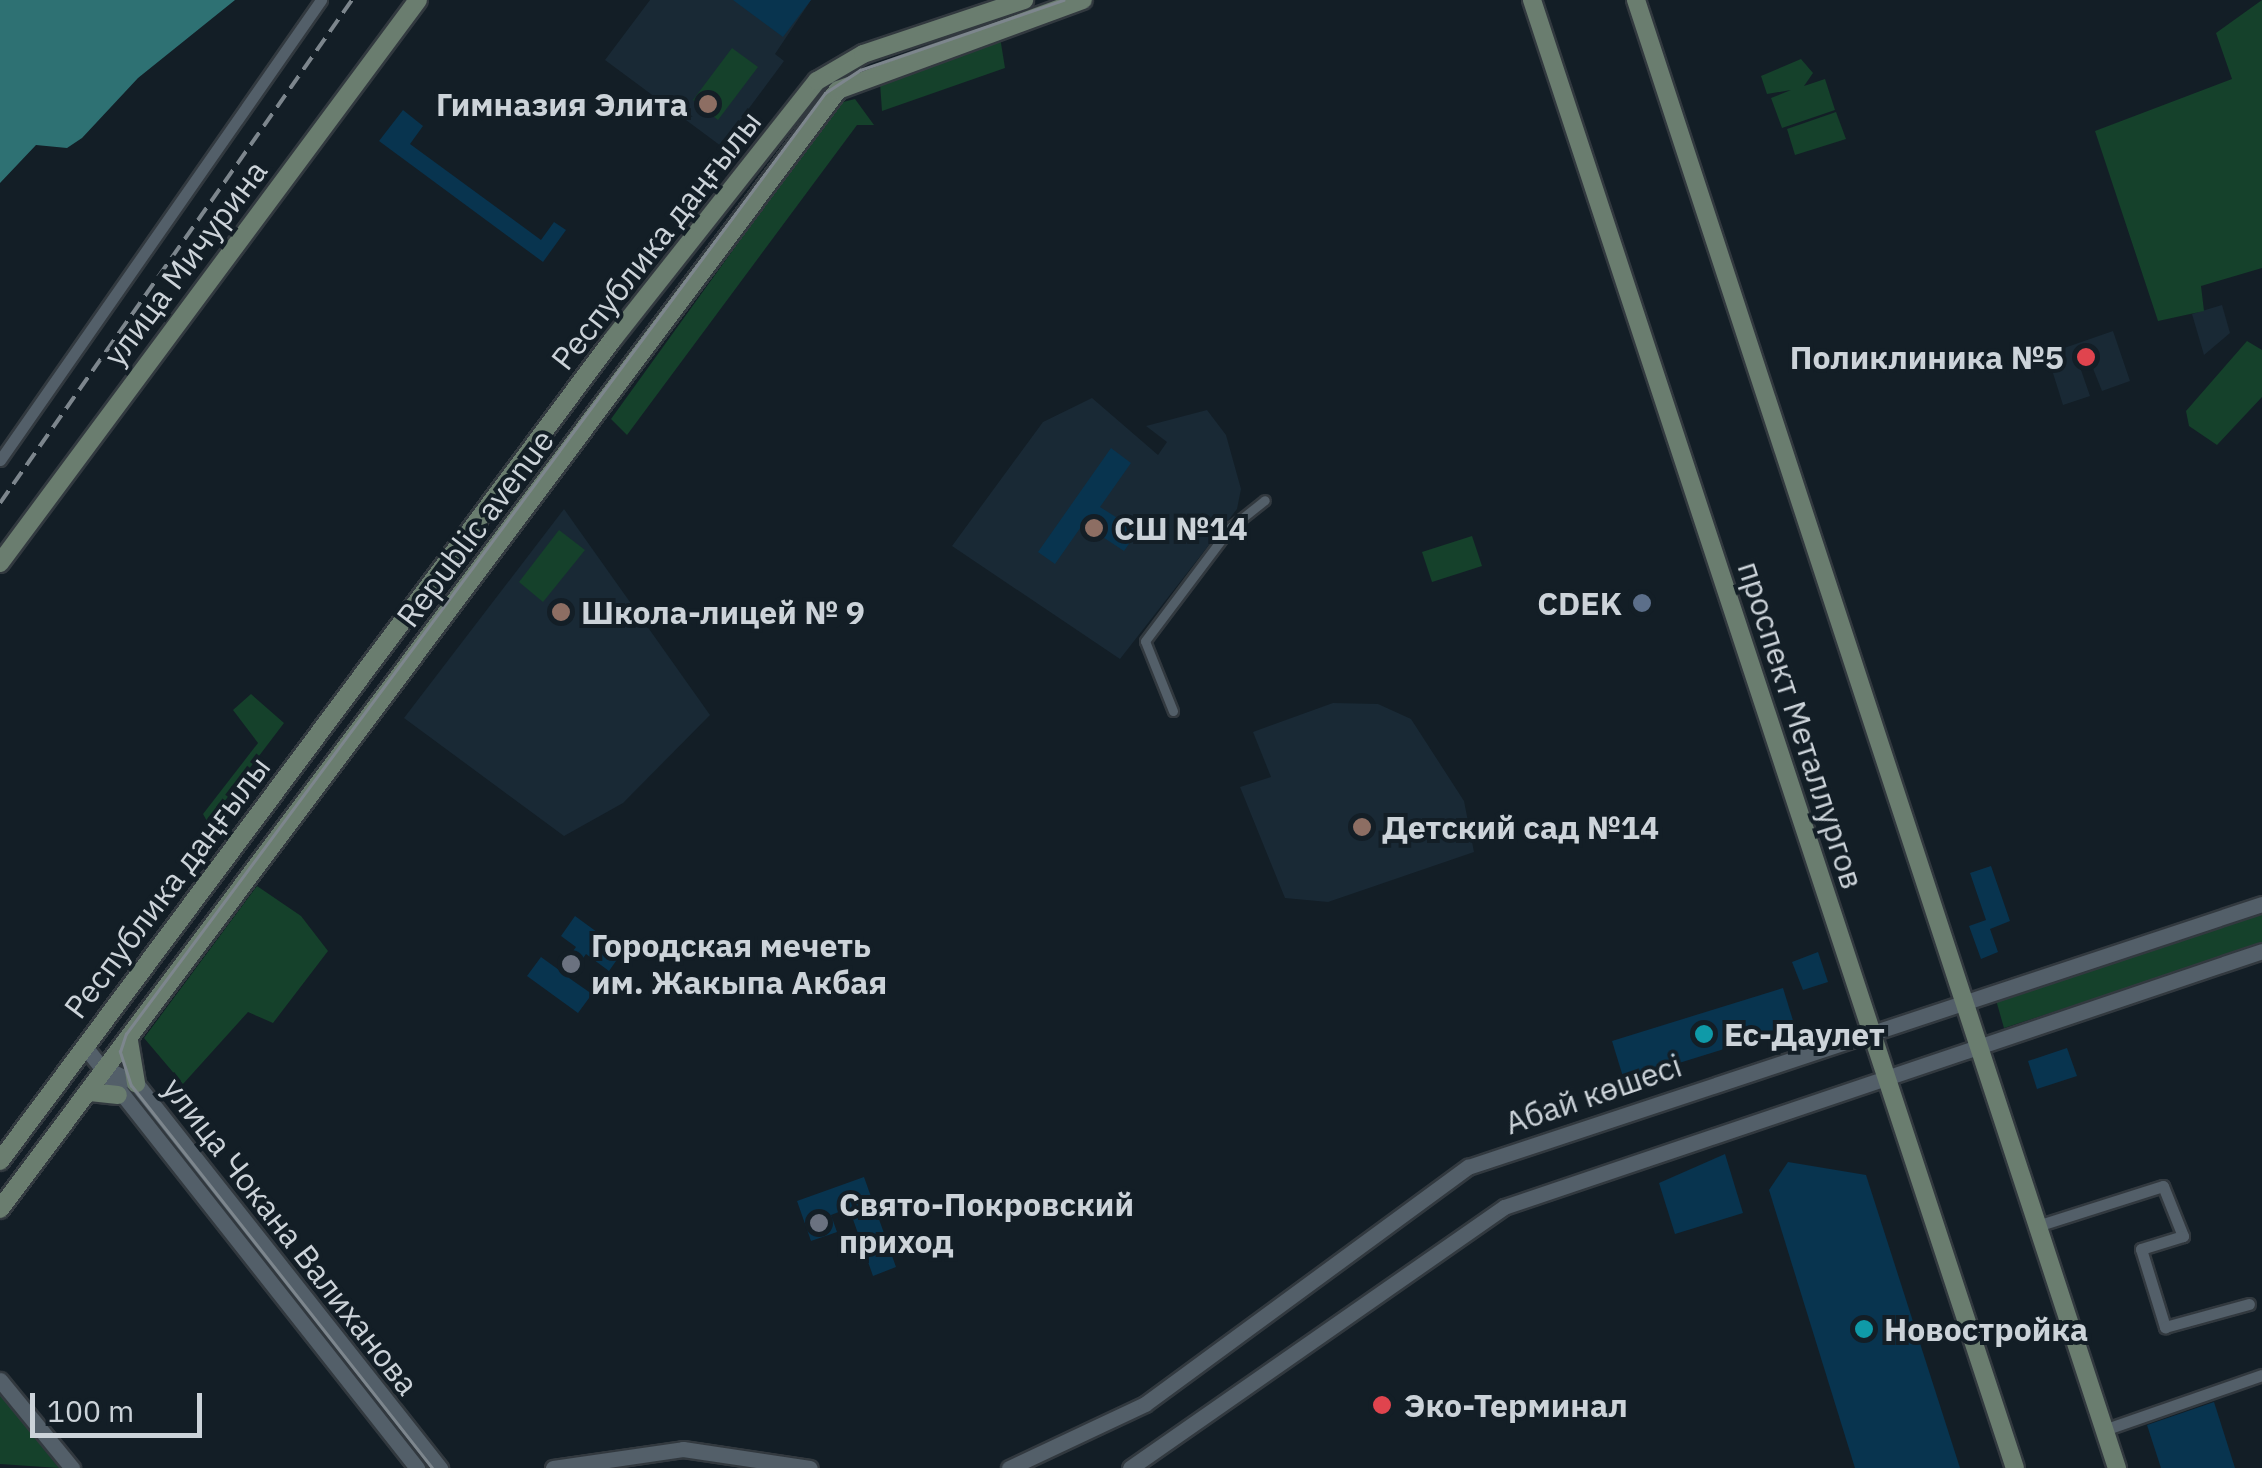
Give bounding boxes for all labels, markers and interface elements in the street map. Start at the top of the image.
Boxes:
place label: Гимназия Элита [436,85,688,123]
marker: Гимназия Элита [697,93,719,115]
street label: Республика даңғылы [543,103,769,377]
street label: улица Мичурина [95,153,275,373]
place label: Поликлиника №5 [1790,338,2064,376]
marker: Поликлиника №5 [2073,344,2099,370]
street label: Republic avenue [388,422,562,634]
place label: СШ №14 [1114,509,1248,547]
marker: СШ №14 [1083,517,1105,539]
street label: проспект Металлургов [1730,556,1872,894]
place label: CDEK [1537,584,1622,622]
marker: CDEK [1631,592,1653,614]
place label: Школа-лицей № 9 [581,593,865,631]
marker: Школа-лицей № 9 [550,601,572,623]
street label: Республика даңғылы [56,748,278,1026]
place label: Детский сад №14 [1382,808,1659,846]
marker: Детский сад №14 [1351,816,1373,838]
place label: Городская мечеть им. Жакыпа Акбая [591,927,887,1002]
marker: Городская мечеть им. Жакыпа Акбая [560,953,582,975]
place label: Ес-Даулет [1724,1015,1885,1053]
marker: Ес-Даулет [1693,1023,1715,1045]
street label: Абай көшесі [1500,1046,1686,1142]
street label: улица Чокана Валиханова [155,1070,427,1402]
place label: Свято-Покровский приход [839,1186,1134,1261]
marker: Свято-Покровский приход [808,1212,830,1234]
place label: Новостройка [1884,1310,2088,1348]
marker: Новостройка [1853,1318,1875,1340]
scale bar [35,1373,208,1435]
place label: Эко-Терминал [1404,1386,1628,1424]
text: 100 m [47,1391,134,1430]
marker: Эко-Терминал [1369,1392,1395,1418]

